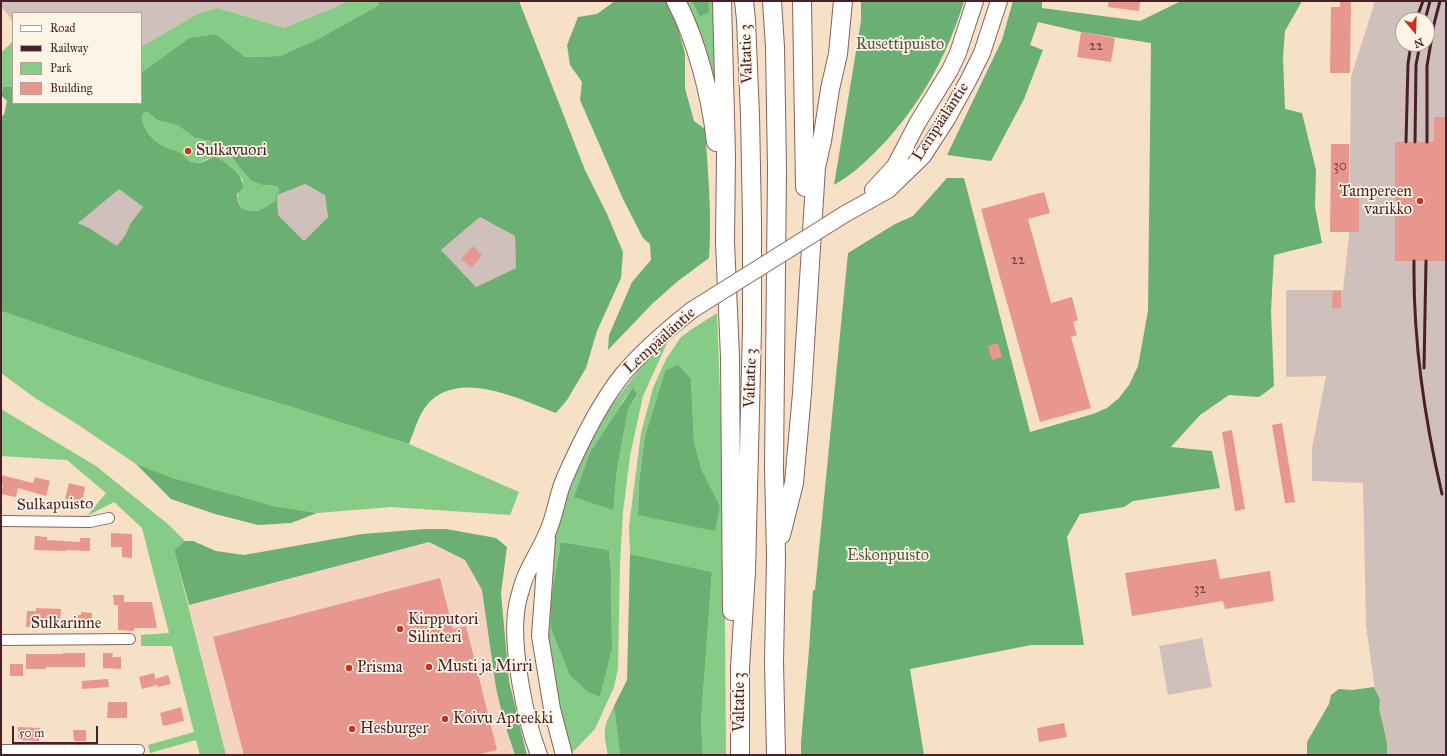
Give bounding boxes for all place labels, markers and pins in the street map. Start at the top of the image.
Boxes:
place label: Sulkavuori [196,141,267,161]
marker: Sulkavuori [183,146,193,156]
place label: Tampereen varikko [1339,182,1412,220]
marker: Tampereen varikko [1415,196,1425,206]
place label: Kirpputori Silinteri [408,610,478,648]
marker: Kirpputori Silinteri [395,624,405,634]
place label: Musti ja Mirri [437,657,533,677]
place label: Prisma [357,658,403,678]
marker: Musti ja Mirri [424,662,434,672]
marker: Prisma [344,663,354,673]
place label: Koivu Apteekki [453,709,553,729]
marker: Koivu Apteekki [440,714,450,724]
place label: Hesburger [360,719,429,739]
marker: Hesburger [347,724,357,734]

